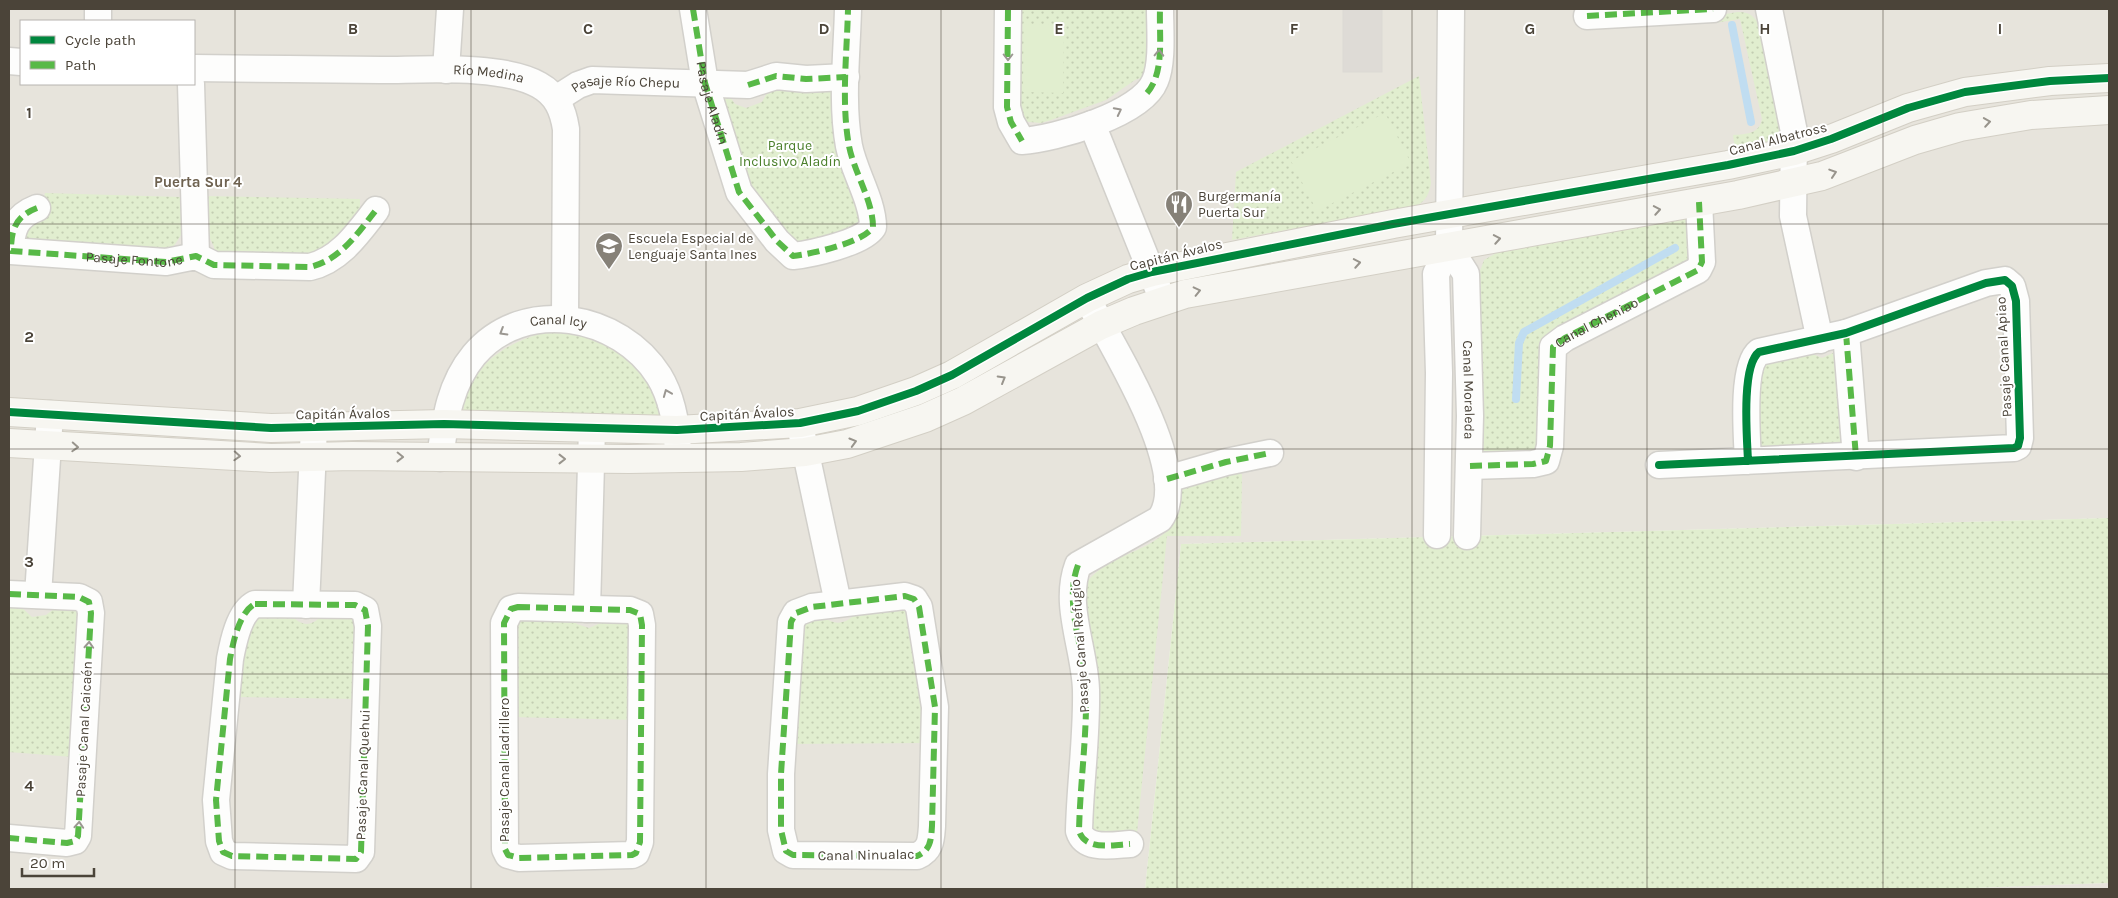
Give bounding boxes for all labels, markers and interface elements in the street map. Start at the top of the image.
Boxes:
text: B [348,19,358,38]
text: C [583,19,593,38]
text: D [819,19,830,38]
text: E [1054,19,1064,38]
text: F [1290,19,1299,38]
text: G [1525,19,1535,38]
text: H [1759,19,1771,38]
text: I [1998,19,2002,38]
legend [20,20,195,85]
text: Cycle path [65,31,136,49]
one-way arrow [1153,48,1164,56]
one-way arrow [1003,54,1013,62]
text: Path [65,56,96,74]
street label: Pasaje Aladín [693,60,732,147]
street label: Río Medina [453,61,526,87]
street label: Pasaje Río Chepu [567,72,680,96]
text: 1 [26,103,32,122]
one-way arrow [1113,107,1122,117]
one-way arrow [1982,117,1991,127]
street label: Canal Albatross [1727,119,1829,159]
park label: Parque Inclusivo Aladín [739,137,841,170]
one-way arrow [1828,169,1836,179]
district label: Puerta Sur 4 [154,173,242,191]
place label: Burgermanía Puerta Sur [1198,188,1281,221]
restaurant icon: Burgermanía Puerta Sur [1164,189,1194,228]
one-way arrow [1652,205,1661,215]
place label: Escuela Especial de Lenguaje Santa Ines [628,230,757,263]
school or university icon: Escuela Especial de Lenguaje Santa Ines [594,231,624,270]
street label: Capitán Ávalos [1128,234,1224,275]
one-way arrow [1492,234,1501,244]
street label: Pasaje Fontone [85,248,184,271]
one-way arrow [1353,259,1362,269]
one-way arrow [1193,286,1202,297]
street label: Canal Cheniao [1551,294,1641,351]
street label: Pasaje Canal Apiao [1992,296,2016,418]
street label: Canal Icy [528,310,589,332]
one-way arrow [499,326,508,336]
text: 2 [24,327,34,346]
street label: Canal Moraleda [1459,340,1479,440]
one-way arrow [997,376,1006,386]
one-way arrow [662,389,673,398]
street label: Capitán Ávalos [699,402,795,425]
street label: Capitán Ávalos [295,404,391,423]
one-way arrow [848,437,856,447]
one-way arrow [71,442,79,453]
one-way arrow [233,450,241,461]
one-way arrow [396,452,404,462]
one-way arrow [558,454,566,464]
text: 3 [24,552,34,571]
street label: Pasaje Canal Refugio [1067,579,1093,713]
one-way arrow [84,641,95,649]
street label: Pasaje Canal Caicaén [72,661,96,797]
street label: Pasaje Canal Ladrillero [496,698,513,842]
street label: Pasaje Canal Quehui [352,709,374,841]
text: 4 [24,776,34,795]
one-way arrow [73,821,84,829]
scale bar [22,846,95,878]
street label: Canal Ninualac [817,846,915,864]
text: 20 m [30,854,65,872]

